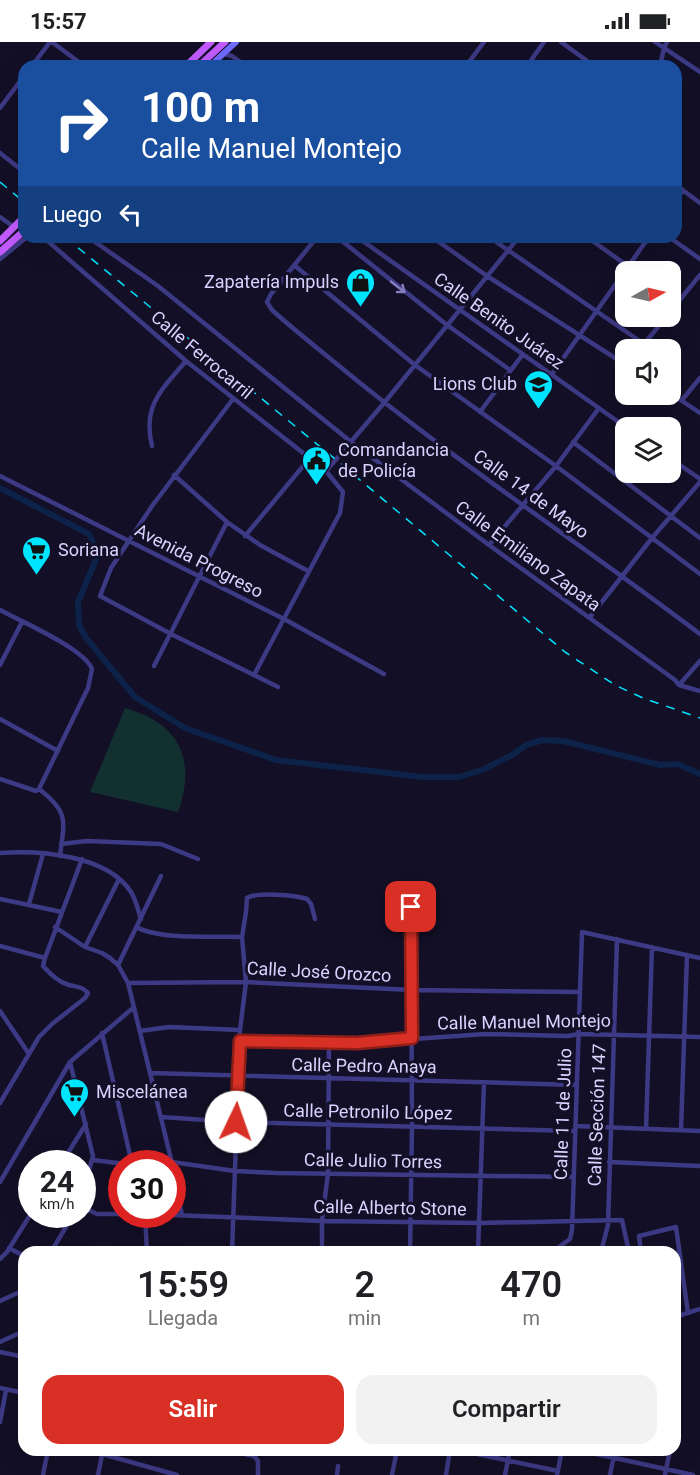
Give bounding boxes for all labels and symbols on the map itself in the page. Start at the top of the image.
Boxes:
north arrow [615,261,681,327]
shop icon: Zapatería Impuls [344,266,376,308]
street label: Calle Benito Juárez [430,268,568,373]
place label: Zapatería Impuls [204,271,339,292]
one-way arrow [390,281,406,294]
street label: Calle Ferrocarril [147,306,257,403]
school or university icon: Lions Club [522,368,554,410]
place label: Lions Club [433,373,517,394]
place label: Comandancia de Policía [338,439,449,481]
public building icon: Comandancia de Policía [301,444,333,486]
street label: Calle 14 de Mayo [470,445,593,542]
street label: Calle Emiliano Zapata [452,496,605,615]
street label: Avenida Progreso [132,519,267,602]
supermarket icon: Soriana [21,534,53,576]
place label: Soriana [58,539,119,560]
pin [385,881,436,932]
street label: Calle José Orozco [246,957,392,986]
street label: Calle Manuel Montejo [437,1009,611,1034]
street label: Calle Sección 147 [584,1043,609,1187]
street label: Calle 11 de Julio [550,1048,575,1180]
street label: Calle Pedro Anaya [291,1054,437,1077]
supermarket icon: Miscelánea [59,1076,91,1118]
place label: Miscelánea [96,1081,188,1102]
position arrow [204,1090,268,1154]
street label: Calle Petronilo López [283,1100,453,1123]
street label: Calle Julio Torres [304,1149,442,1172]
speed limit sign: 30 [108,1150,186,1228]
street label: Calle Alberto Stone [313,1196,467,1219]

